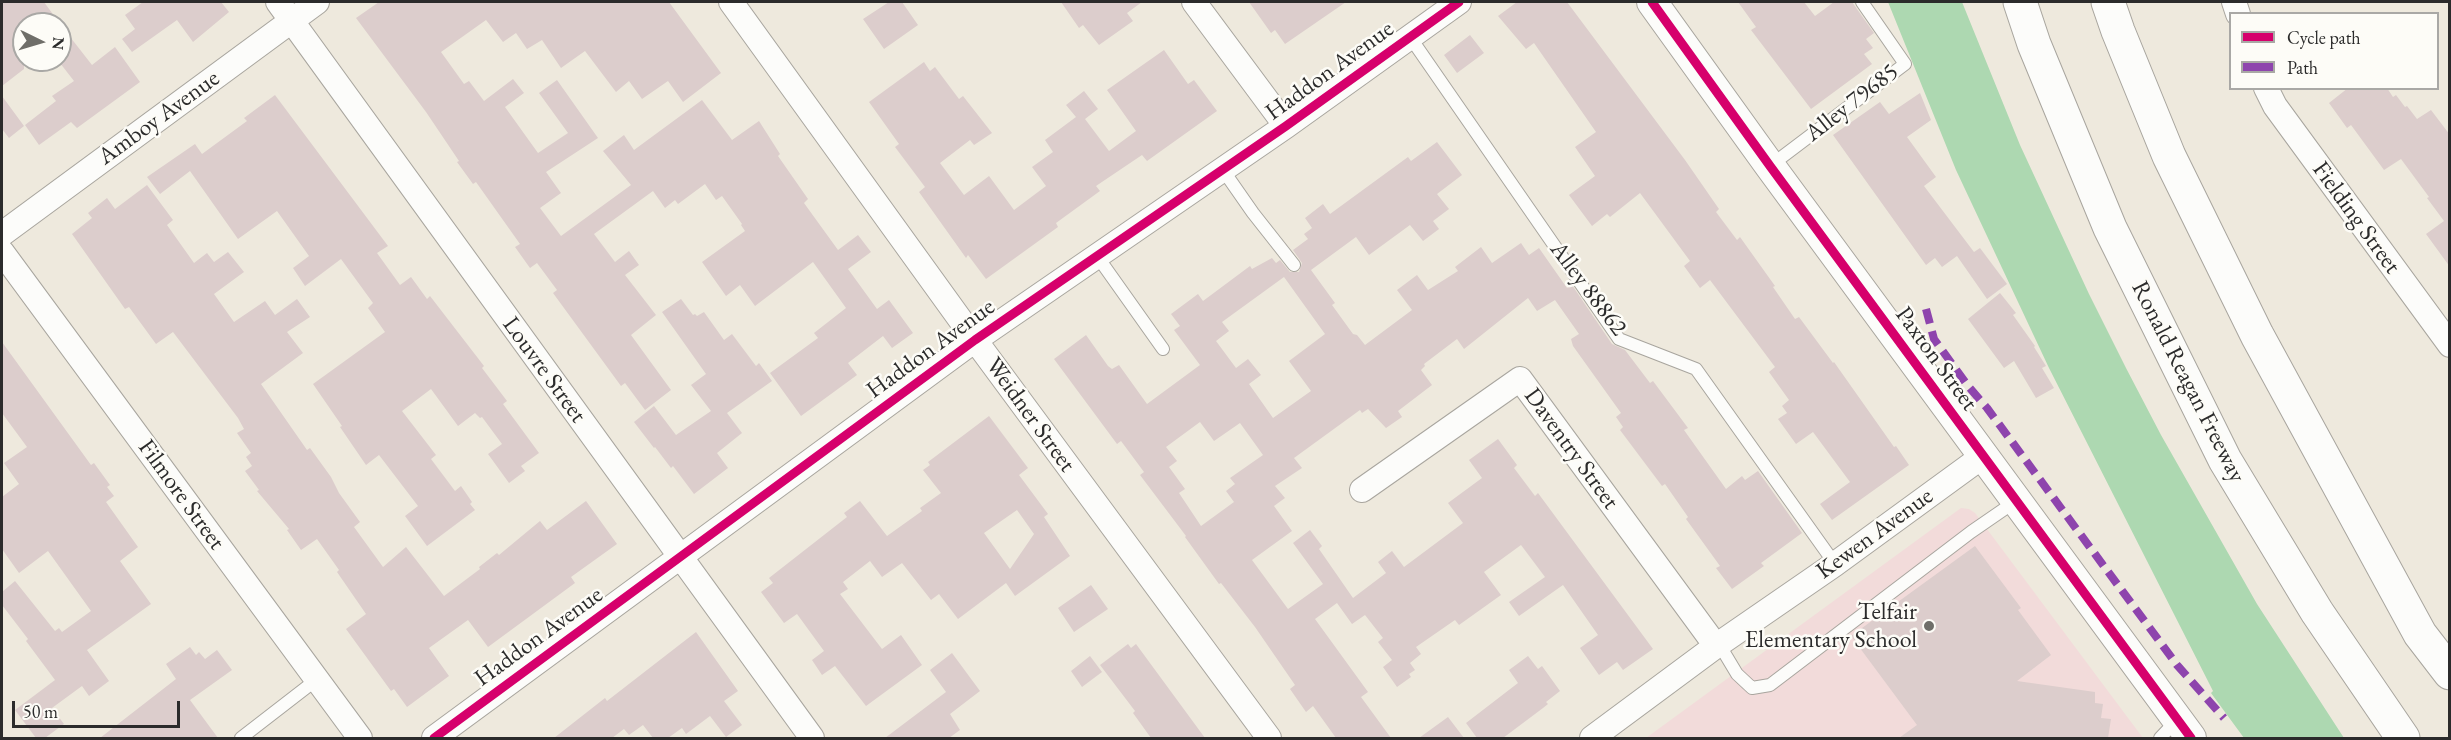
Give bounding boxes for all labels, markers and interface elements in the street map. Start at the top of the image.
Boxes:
north arrow [12,12,72,72]
legend [2229,12,2439,90]
street label: Haddon Avenue [1260,15,1400,127]
text: Cycle path [2287,26,2361,49]
text: N [47,36,69,51]
text: Path [2287,56,2318,79]
street label: Alley 79685 [1800,58,1904,148]
street label: Amboy Avenue [93,64,225,172]
street label: Fielding Street [2306,156,2406,280]
street label: Alley 88862 [1543,236,1633,342]
street label: Ronald Reagan Freeway [2125,276,2251,488]
street label: Haddon Avenue [861,293,1001,405]
street label: Paxton Street [1889,301,1983,417]
street label: Louvre Street [496,311,592,429]
street label: Weidner Street [979,352,1081,478]
street label: Daventry Street [1517,383,1625,515]
street label: Filmore Street [131,434,231,556]
street label: Kewen Avenue [1811,482,1939,586]
street label: Haddon Avenue [469,581,609,693]
place label: Telfair Elementary School [1745,598,1917,654]
marker: Telfair Elementary School [1922,619,1936,633]
scale bar [15,689,183,727]
text: 50 m [23,700,58,723]

